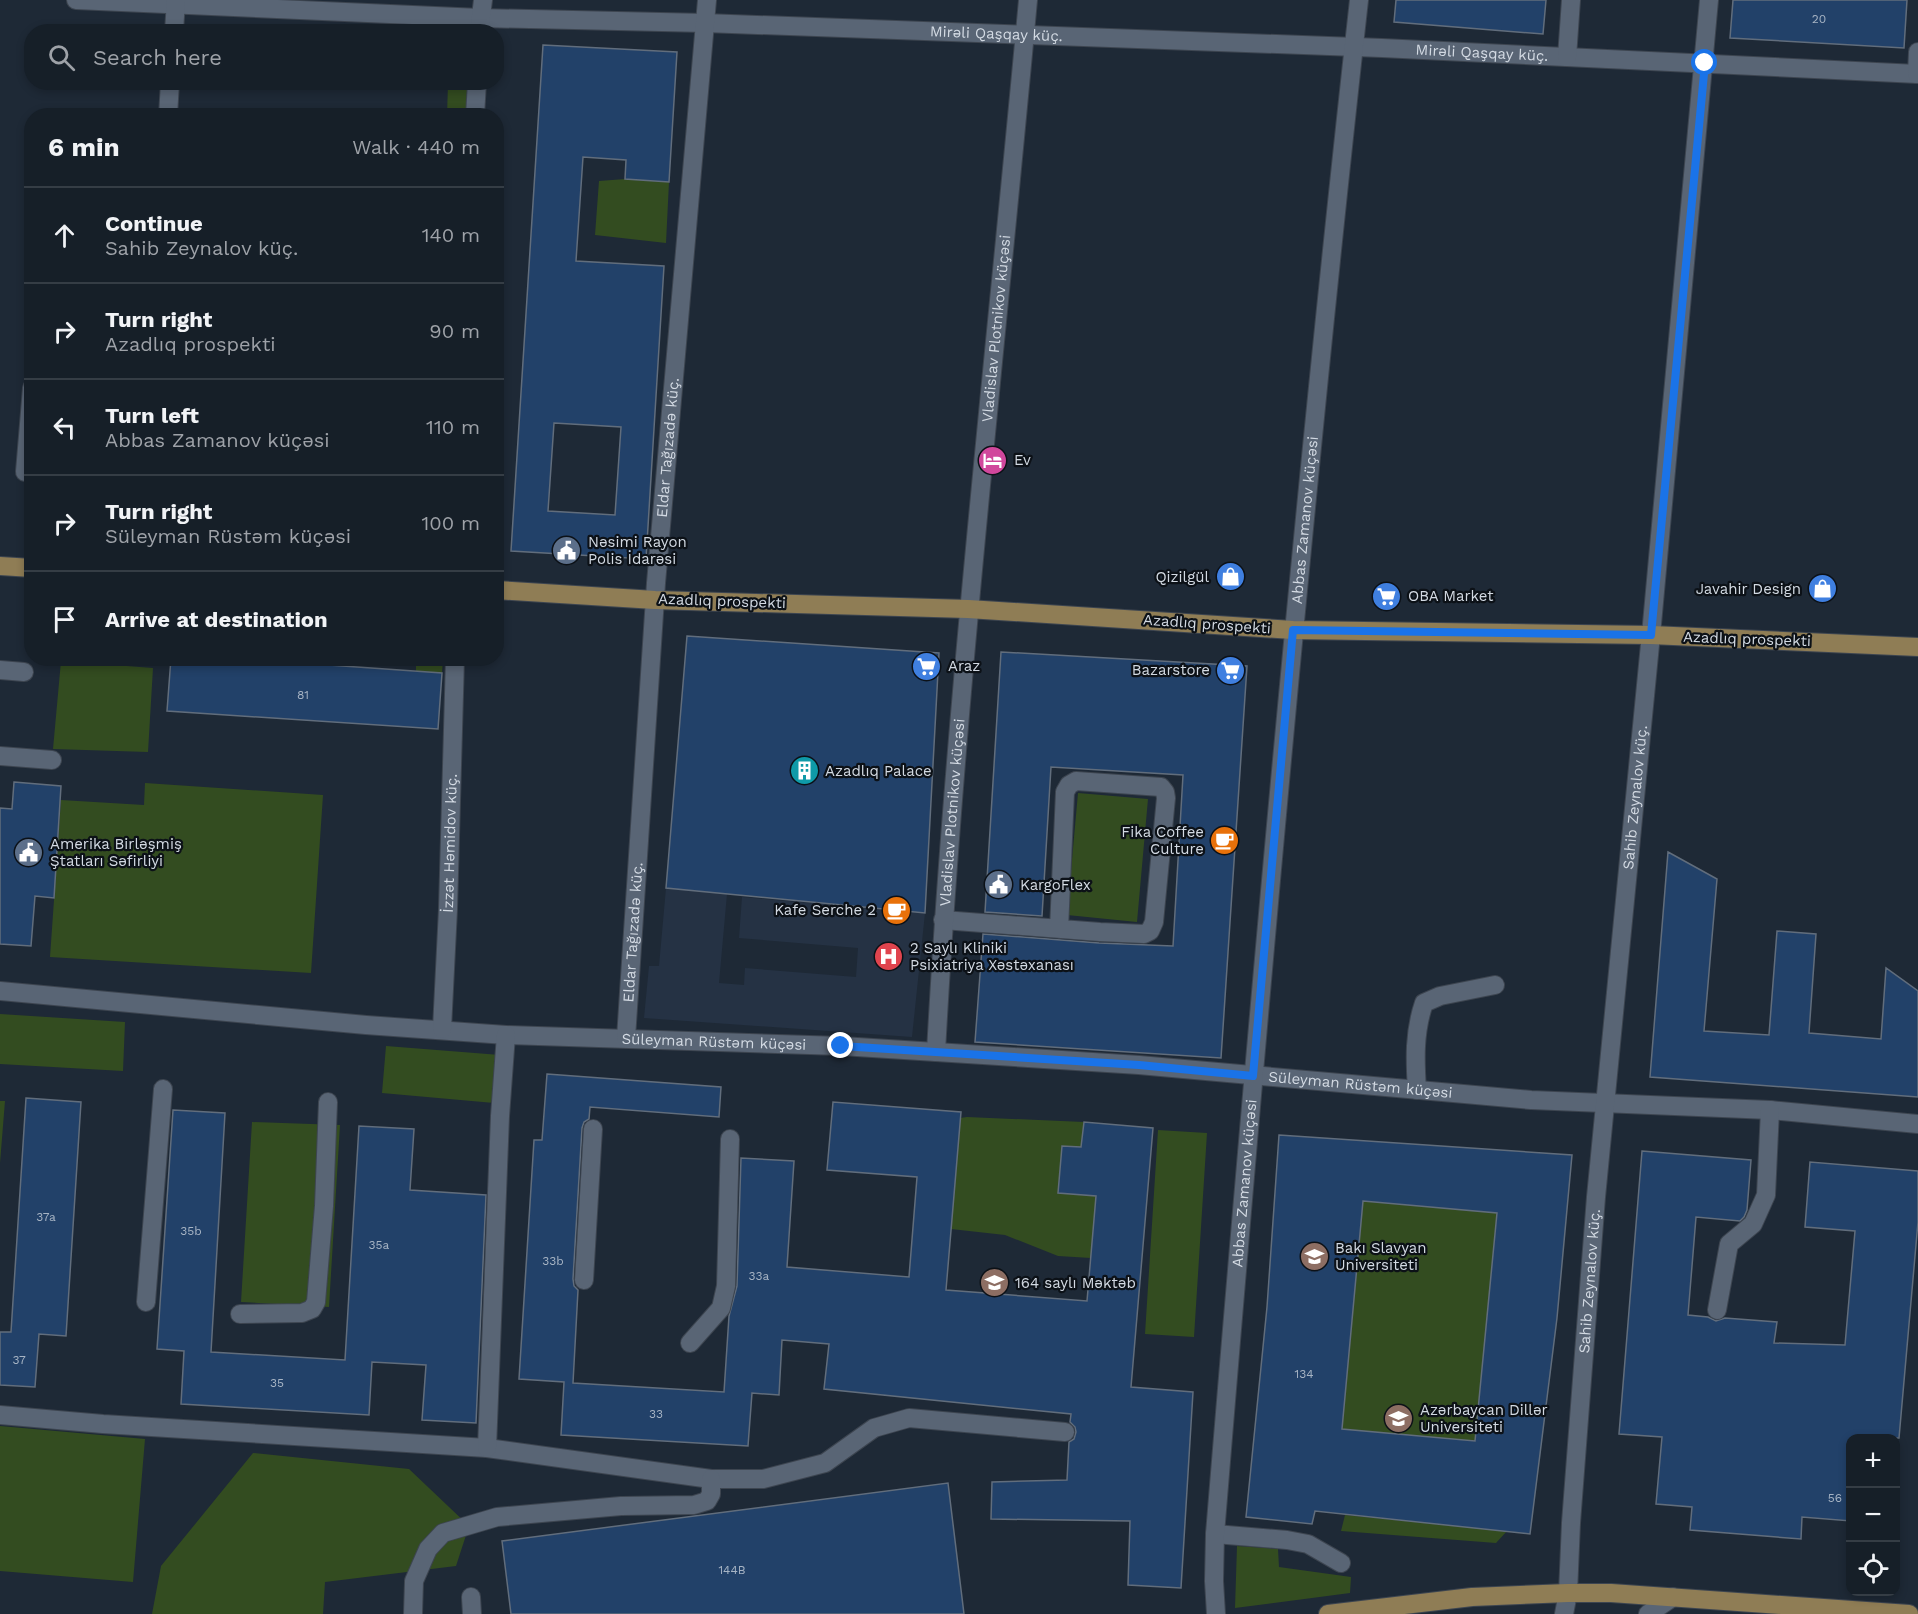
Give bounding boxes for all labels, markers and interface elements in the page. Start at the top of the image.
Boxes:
house number: 20 [1812,12,1826,26]
street label: Mirəli Qaşqay küç. [930,22,1063,45]
search box [24,24,504,90]
icon: search [45,41,78,74]
street label: Mirəli Qaşqay küç. [1415,41,1549,65]
text: Search here [93,45,222,70]
route start [1691,49,1717,75]
text: 6 min [48,132,120,162]
text: Walk · 440 m [352,135,480,159]
text: Continue [105,211,203,236]
icon: ahead [48,219,81,252]
text: 140 m [422,223,480,247]
street label: Vladislav Plotnikov küçəsi [978,234,1014,423]
text: Sahib Zeynalov küç. [105,236,298,260]
text: Turn right [105,307,212,332]
icon: right [48,315,81,348]
text: 90 m [429,319,480,343]
text: Azadlıq prospekti [105,332,276,356]
street label: Eldar Tağızadə küç. [653,377,683,518]
text: Turn left [105,403,199,428]
icon: left [48,411,81,444]
text: 110 m [426,415,480,439]
text: Abbas Zamanov küçəsi [105,428,330,452]
street label: Abbas Zamanov küçəsi [1288,435,1322,605]
hotel icon: Ev [977,444,1009,476]
place label: Ev [1014,451,1031,469]
text: Turn right [105,499,212,524]
icon: right [48,507,81,540]
text: 100 m [421,511,480,535]
text: Süleyman Rüstəm küçəsi [105,524,351,548]
place label: Nəsimi Rayon Polis İdarəsi [588,533,687,568]
public building icon: Nəsimi Rayon Polis İdarəsi [551,535,583,567]
shop icon: Qizilgül [1214,561,1246,593]
place label: Qizilgül [1155,568,1209,586]
shop icon: Javahir Design [1806,573,1838,605]
supermarket icon: OBA Market [1371,580,1403,612]
place label: Javahir Design [1696,580,1801,598]
place label: OBA Market [1408,587,1494,605]
street label: Azadlıq prospekti [658,590,786,612]
icon: arrive [48,603,81,636]
text: Arrive at destination [105,607,328,632]
street label: Azadlıq prospekti [1143,611,1271,637]
street label: Azadlıq prospekti [1683,628,1811,650]
supermarket icon: Araz [911,650,943,682]
supermarket icon: Bazarstore [1215,654,1247,686]
place label: Araz [948,657,980,675]
place label: Bazarstore [1132,661,1210,679]
house number: 81 [297,688,309,702]
street label: Vladislav Plotnikov küçəsi [936,718,969,907]
street label: Sahib Zeynalov küç. [1619,724,1651,870]
building icon: Azadlıq Palace [788,755,820,787]
place label: Azadlıq Palace [825,762,932,780]
street label: İzzət Həmidov küç. [439,773,461,913]
place label: Fika Coffee Culture [1121,823,1204,858]
cafe icon: Fika Coffee Culture [1209,825,1241,857]
place label: Amerika Birləşmiş Ştatları Səfirliyi [50,835,182,870]
public building icon: Amerika Birləşmiş Ştatları Səfirliyi [13,837,45,869]
street label: Eldar Tağızadə küç. [619,862,647,1003]
public building icon: KargoFlex [983,869,1015,901]
place label: KargoFlex [1020,876,1091,894]
cafe icon: Kafe Serche 2 [881,894,913,926]
place label: Kafe Serche 2 [774,901,876,919]
place label: 2 Saylı Kliniki Psixiatriya Xəstəxanası [910,939,1074,974]
hospital icon: 2 Saylı Kliniki Psixiatriya Xəstəxanası [873,941,905,973]
street label: Süleyman Rüstəm küçəsi [621,1030,807,1054]
route end [827,1032,853,1058]
street label: Süleyman Rüstəm küçəsi [1268,1068,1453,1102]
street label: Abbas Zamanov küçəsi [1228,1099,1261,1268]
street label: Sahib Zeynalov küç. [1575,1208,1604,1354]
house number: 37a [36,1210,56,1224]
house number: 35b [180,1224,202,1238]
house number: 35a [369,1238,390,1252]
place label: Bakı Slavyan Universiteti [1335,1239,1426,1274]
school or university icon: Bakı Slavyan Universiteti [1298,1241,1330,1273]
house number: 33b [542,1254,564,1268]
school or university icon: 164 saylı Məktəb [978,1267,1010,1299]
house number: 33a [749,1269,770,1283]
place label: 164 saylı Məktəb [1015,1274,1136,1292]
house number: 37 [12,1353,26,1367]
house number: 134 [1294,1367,1314,1381]
house number: 35 [270,1376,284,1390]
place label: Azərbaycan Dillər Universiteti [1420,1401,1548,1436]
school or university icon: Azərbaycan Dillər Universiteti [1383,1403,1415,1435]
house number: 33 [649,1407,663,1421]
map controls [1846,1434,1900,1596]
button: + [1846,1434,1900,1488]
button: − [1846,1488,1900,1542]
house number: 56 [1828,1491,1842,1505]
button: locate [1846,1542,1900,1596]
house number: 144B [718,1563,746,1577]

